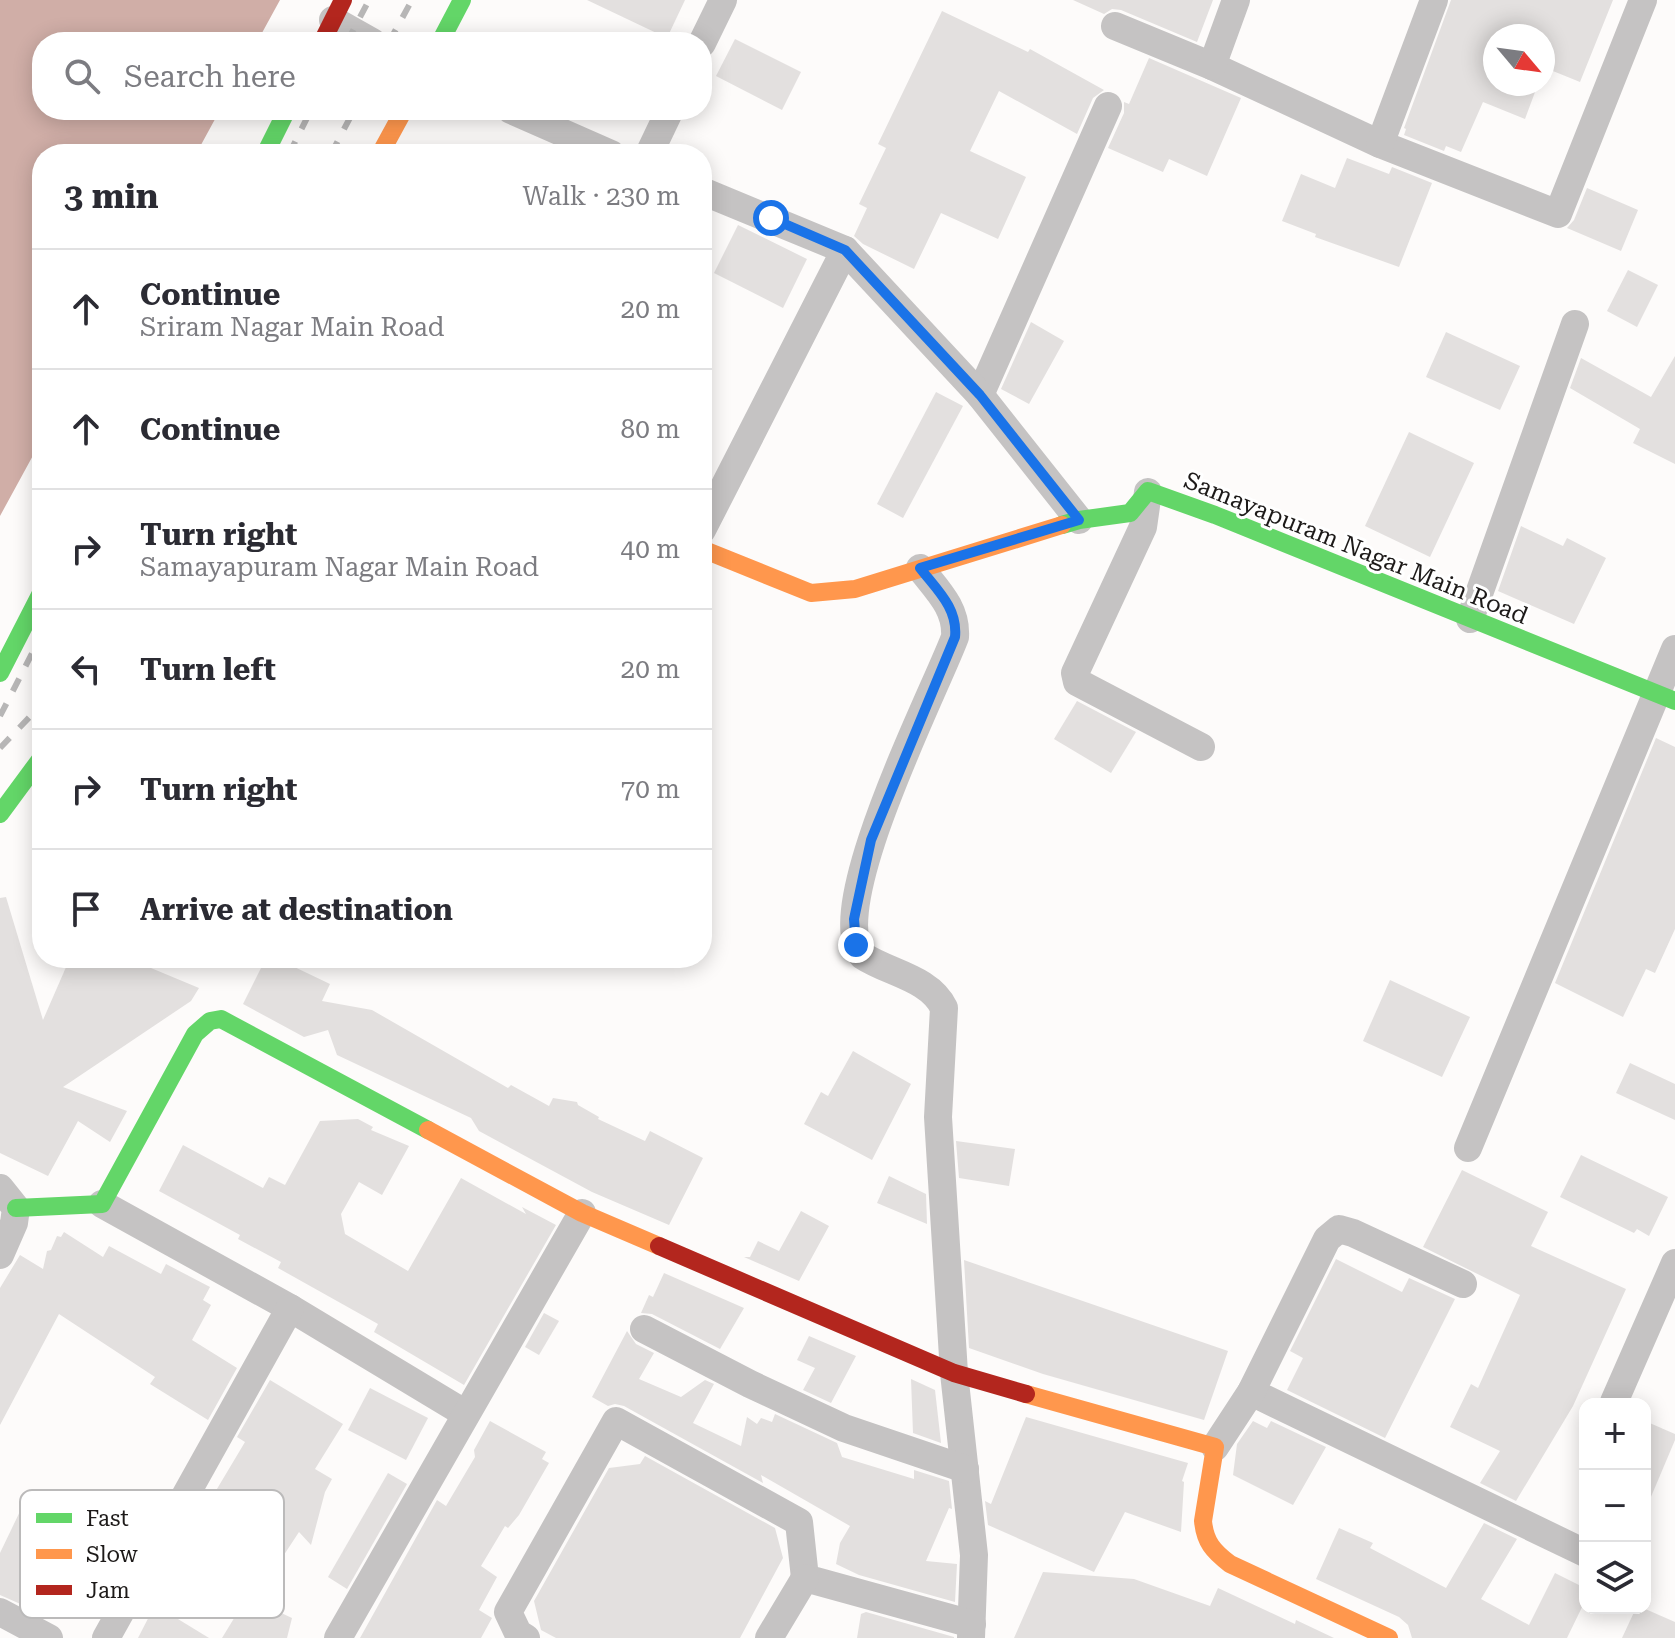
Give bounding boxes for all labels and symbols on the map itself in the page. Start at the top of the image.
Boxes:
north arrow [1483,24,1555,96]
route start [753,200,789,236]
street label: Samayapuram Nagar Main Road [1180,466,1532,630]
route end [838,927,874,963]
legend [20,1490,284,1618]
text: Fast [86,1506,129,1531]
text: Slow [86,1542,139,1567]
text: Jam [86,1578,130,1603]

